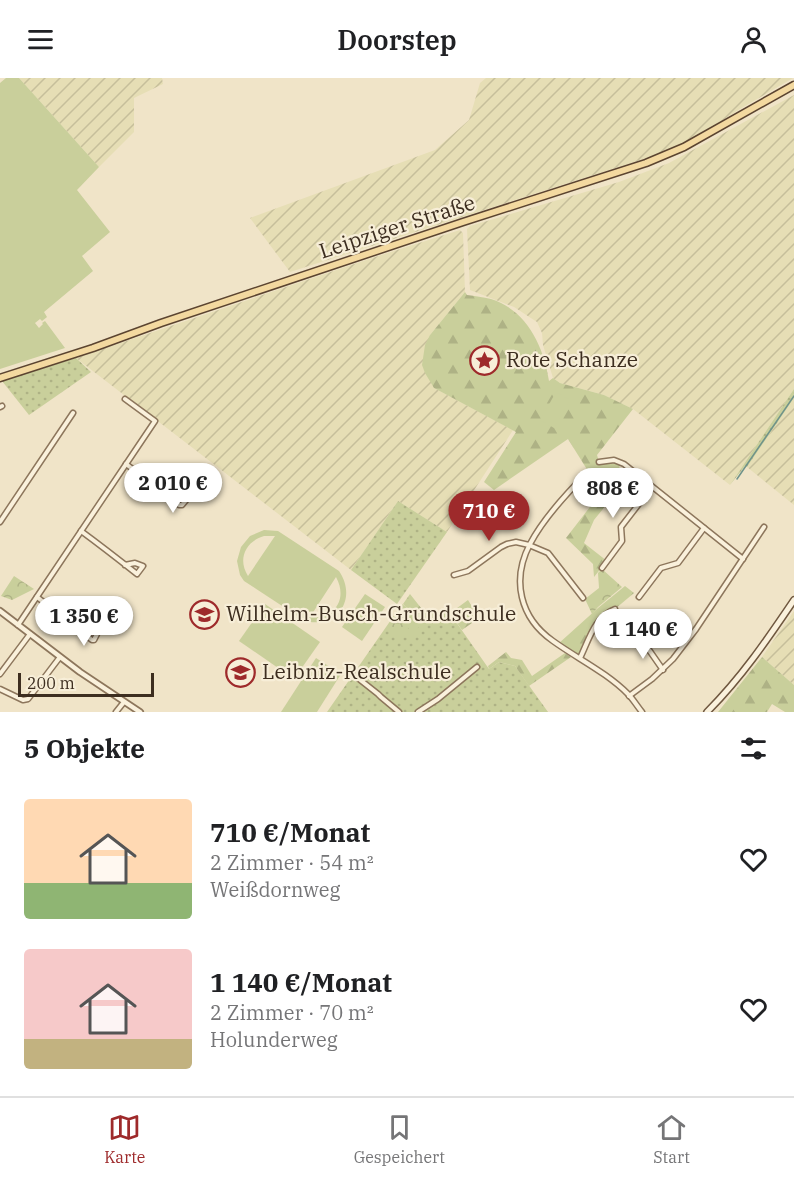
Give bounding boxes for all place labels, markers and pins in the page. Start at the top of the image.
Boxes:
place icon: Rote Schanze [469,344,501,376]
place label: Rote Schanze [506,345,638,373]
pin: 2 010 € [118,463,228,514]
pin: 808 € [571,468,655,519]
pin: 710 € [447,491,531,542]
pin: 1 350 € [29,596,139,647]
school or university icon: Wilhelm-Busch-Grundschule [189,598,221,630]
place label: Wilhelm-Busch-Grundschule [226,599,516,627]
pin: 1 140 € [588,609,698,660]
school or university icon: Leibniz-Realschule [225,656,257,688]
place label: Leibniz-Realschule [262,657,451,685]

